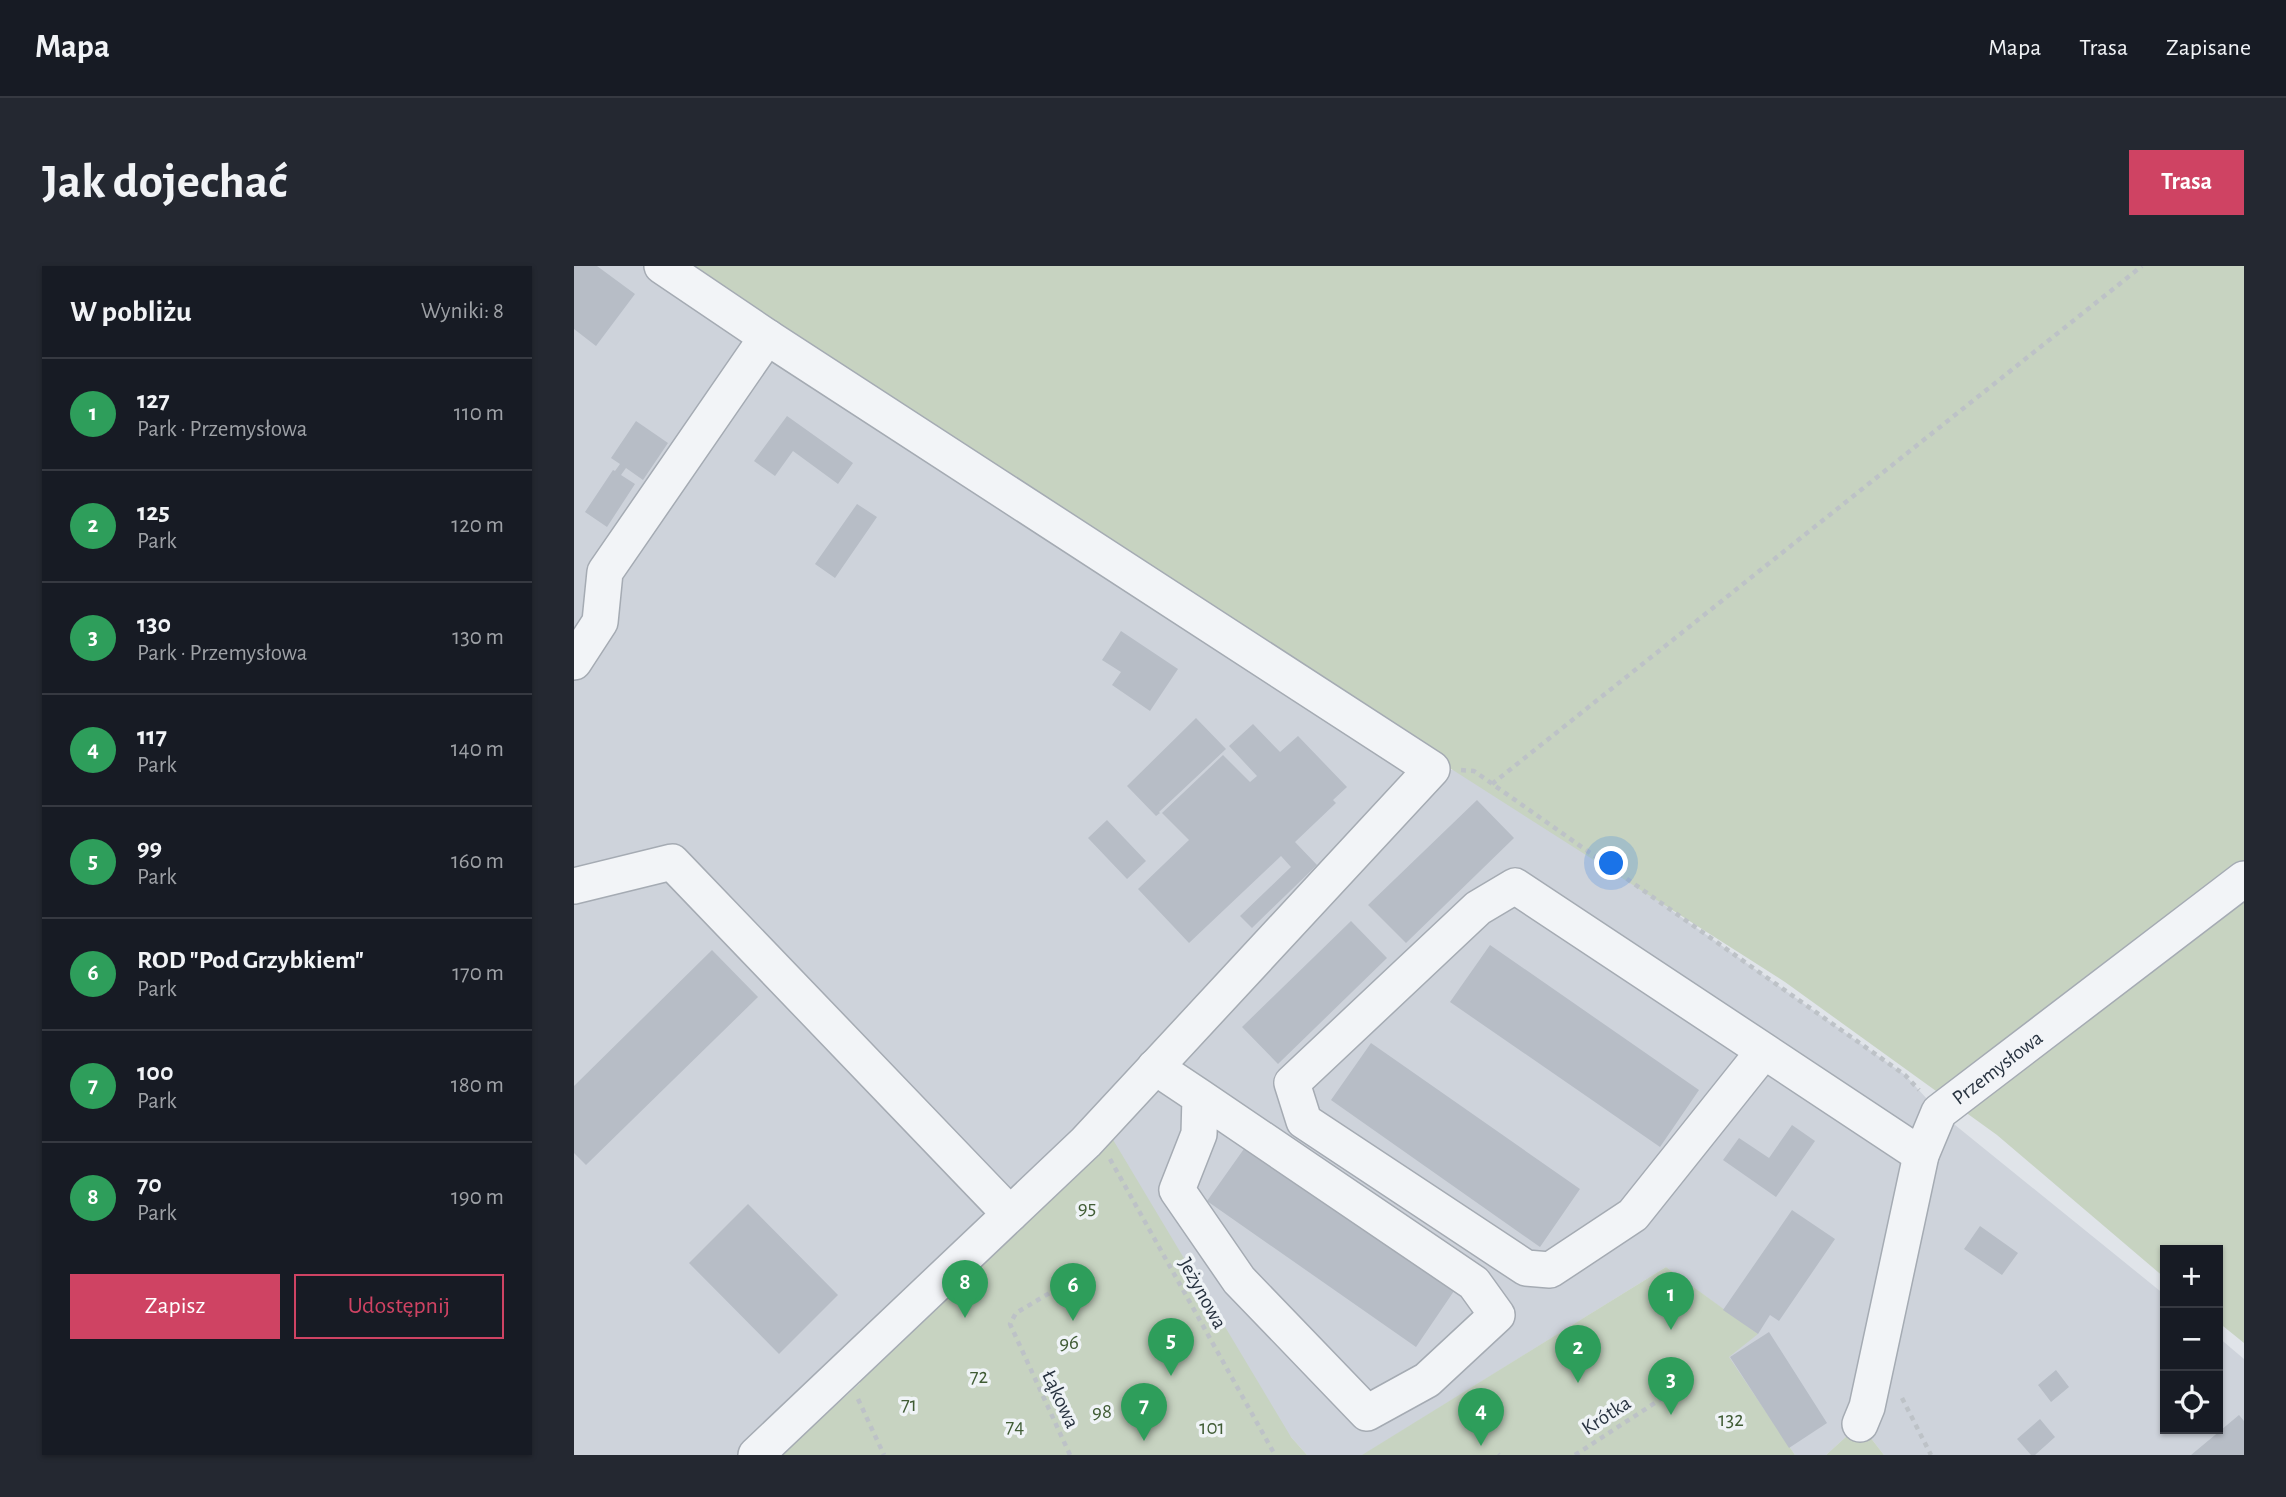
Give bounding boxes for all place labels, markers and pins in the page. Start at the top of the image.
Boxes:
pin: 8 [942,1260,988,1318]
pin: 6 [1050,1263,1096,1321]
pin: 1 [1648,1272,1694,1330]
pin: 5 [1148,1318,1194,1376]
pin: 2 [1555,1325,1601,1383]
pin: 3 [1648,1357,1694,1415]
pin: 7 [1121,1383,1167,1441]
pin: 4 [1458,1388,1504,1446]

